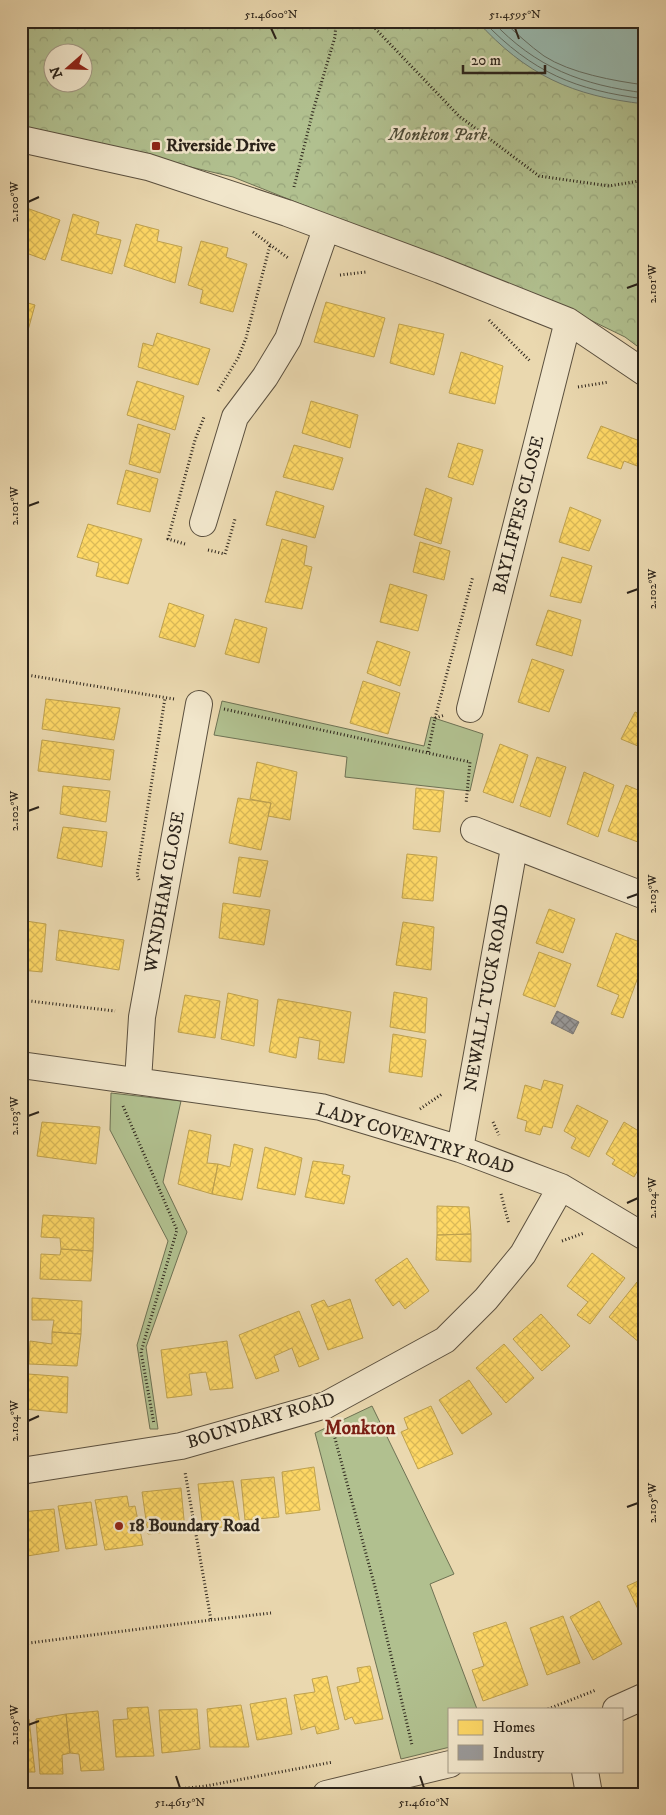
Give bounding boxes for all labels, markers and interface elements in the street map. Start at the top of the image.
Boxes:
text: 51.4600°N [244,7,298,22]
text: 51.4595°N [489,7,541,22]
north arrow [42,42,92,92]
scale bar [463,42,546,74]
text: 20 m [471,51,501,70]
text: N [46,63,67,81]
park label: Monkton Park [387,124,488,146]
place label: Riverside Drive [166,135,276,157]
marker: Riverside Drive [150,140,162,152]
text: 2.100°W [7,180,22,223]
text: 2.101°W [645,264,660,303]
street label: BAYLIFFES CLOSE [489,433,549,596]
text: 2.101°W [7,486,22,525]
text: 2.102°W [645,568,660,609]
text: 2.102°W [7,790,22,831]
street label: WYNDHAM CLOSE [140,810,190,975]
text: 2.103°W [645,873,660,914]
street label: NEWALL TUCK ROAD [460,903,514,1093]
text: 2.103°W [7,1095,22,1136]
street label: LADY COVENTRY ROAD [313,1098,517,1180]
text: 2.104°W [645,1176,660,1219]
street label: BOUNDARY ROAD [184,1388,338,1454]
text: 2.104°W [7,1399,22,1442]
district label: Monkton [325,1417,396,1440]
text: 2.105°W [645,1482,660,1523]
place label: 18 Boundary Road [129,1515,261,1537]
marker: 18 Boundary Road [113,1520,125,1532]
text: 2.105°W [7,1704,22,1745]
legend [448,1708,624,1772]
text: Homes [493,1718,535,1737]
text: Industry [493,1744,545,1763]
text: 51.4615°N [155,1795,205,1810]
text: 51.4610°N [399,1795,450,1810]

